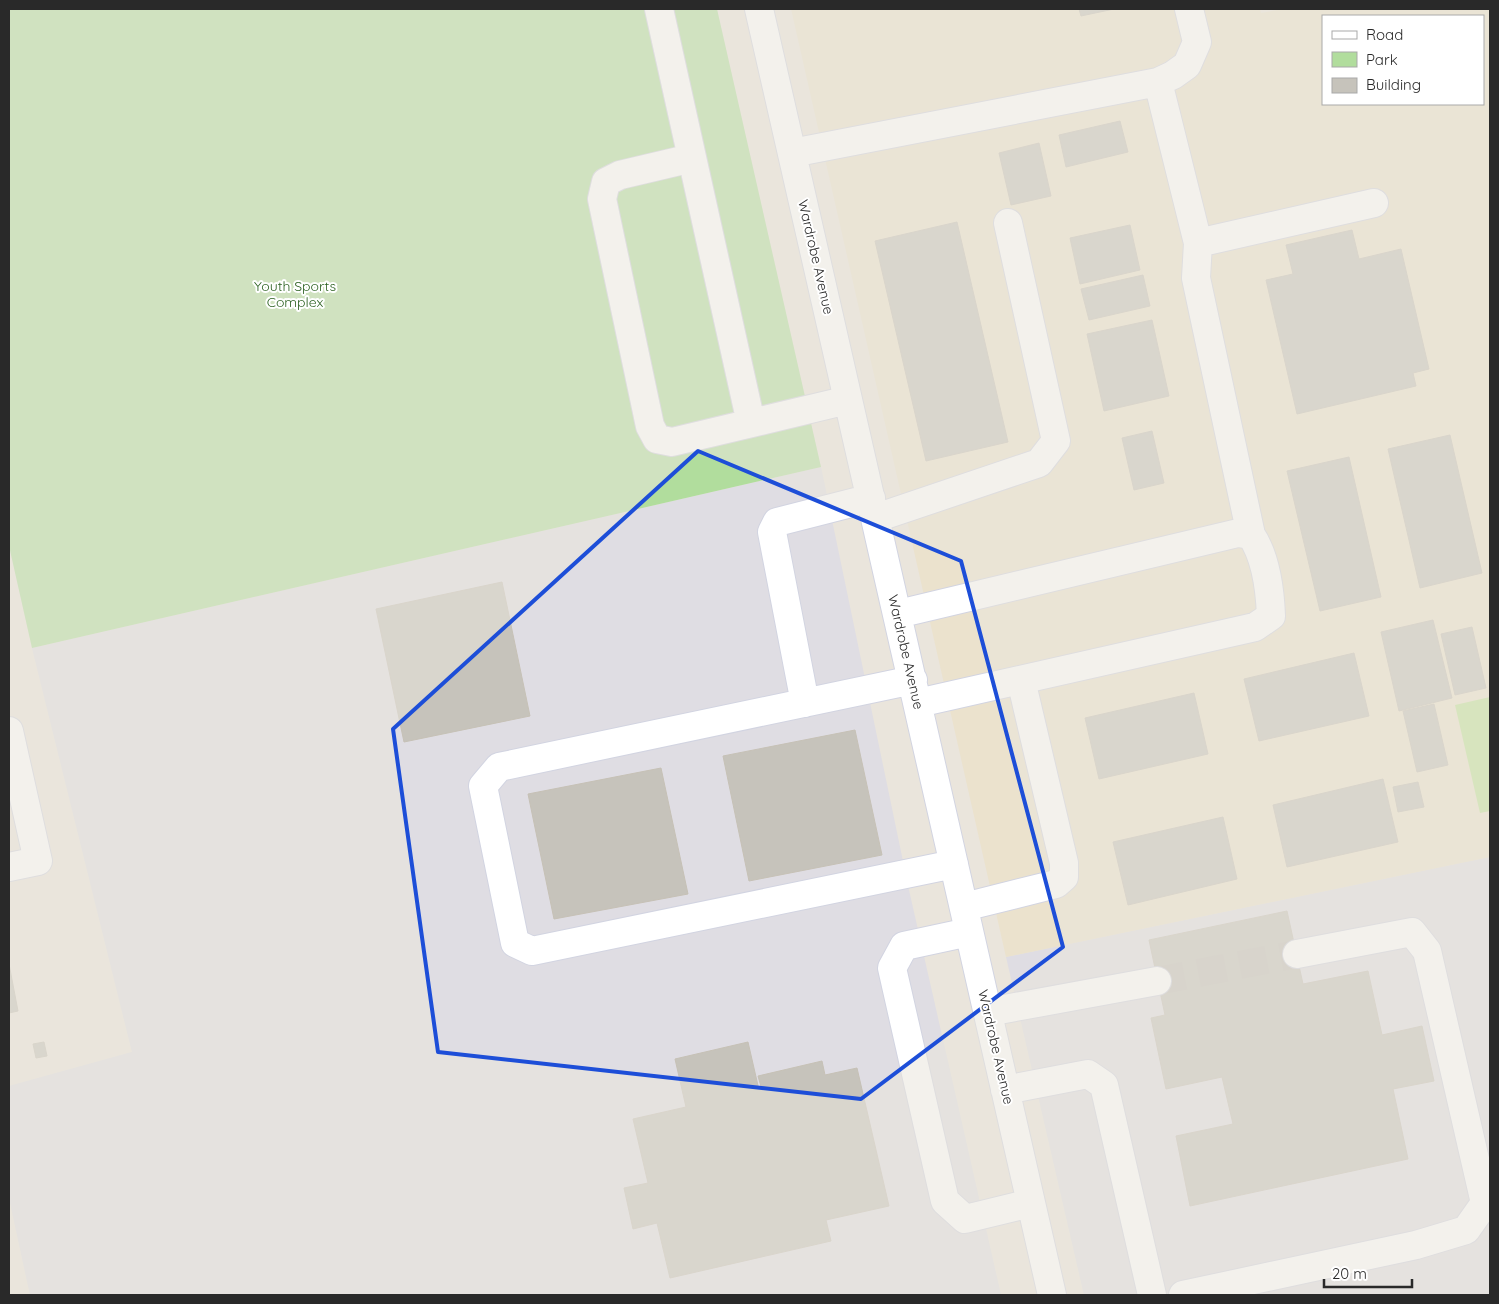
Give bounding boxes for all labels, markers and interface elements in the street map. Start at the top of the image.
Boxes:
legend [1322,15,1484,105]
text: Road [1366,25,1403,44]
text: Park [1366,50,1398,69]
text: Building [1366,75,1421,94]
street label: Wardrobe Avenue [794,198,838,316]
park label: Youth Sports Complex [254,277,336,311]
street label: Wardrobe Avenue [884,593,928,711]
street label: Wardrobe Avenue [974,988,1018,1106]
scale bar [1324,1256,1412,1288]
text: 20 m [1332,1264,1367,1283]

